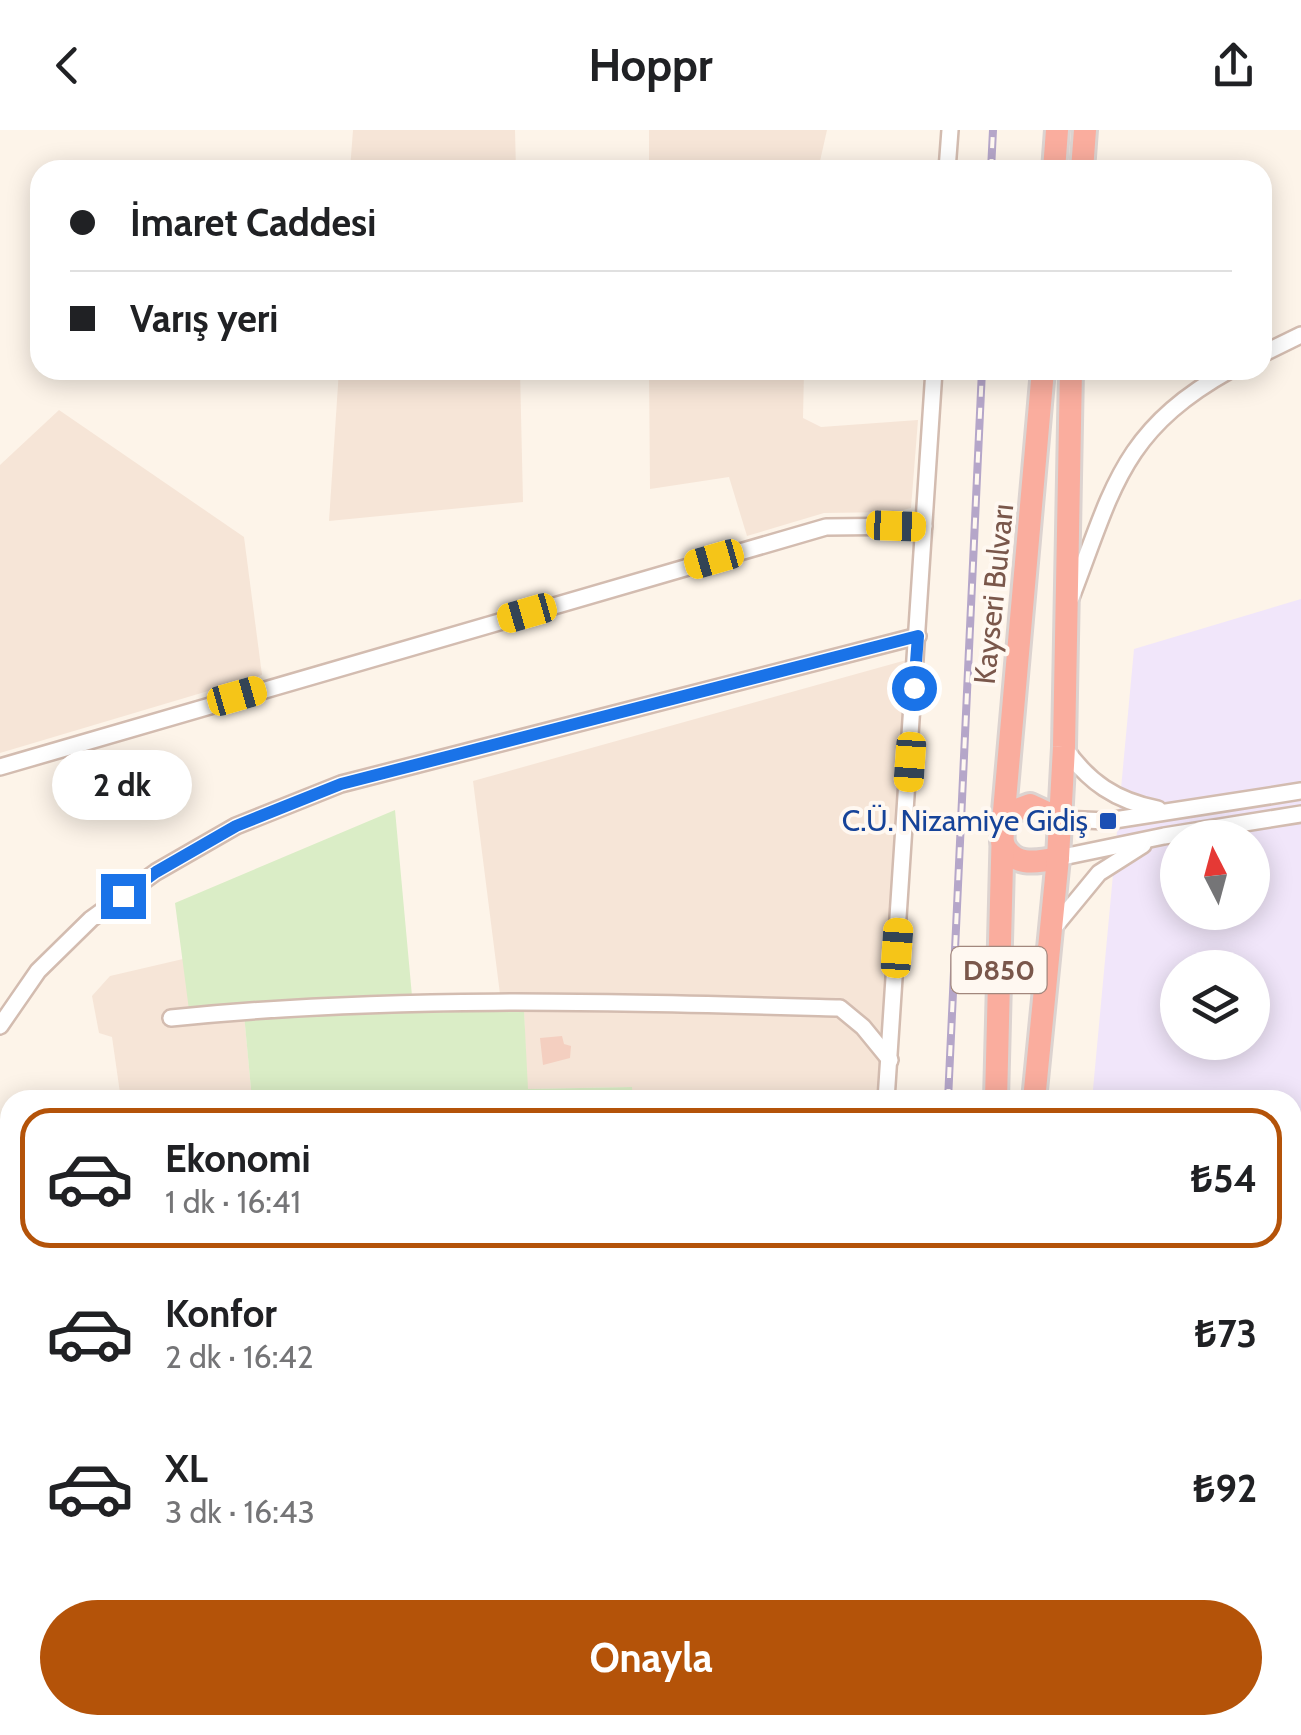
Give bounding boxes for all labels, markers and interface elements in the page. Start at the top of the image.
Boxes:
icon: back [40,38,95,93]
text: Hoppr [588,38,713,92]
icon: share [1206,38,1261,93]
text: İmaret Caddesi [130,199,376,246]
text: Varış yeri [130,295,278,342]
street label: Kayseri Bulvarı [966,502,1021,686]
car [865,510,927,542]
car [681,536,747,582]
car [494,590,560,636]
route start [892,666,937,711]
car [204,673,270,719]
car [893,731,927,793]
callout: 2 dk [53,751,193,821]
text: 2 dk [93,765,151,804]
place label: C.Ü. Nizamiye Gidiş [842,802,1088,839]
marker: C.Ü. Nizamiye Gidiş [1097,810,1119,832]
north arrow [1160,820,1270,930]
map controls [1160,820,1270,1060]
route end [101,874,146,919]
car [880,917,914,979]
road number: D850 [952,947,1046,993]
button: layers [1160,950,1270,1060]
icon: car [45,1133,135,1223]
text: Ekonomi [165,1135,311,1182]
text: ₺54 [1190,1155,1257,1202]
text: 1 dk · 16:41 [165,1182,301,1221]
icon: car [45,1288,135,1378]
text: Konfor [165,1290,277,1337]
text: ₺73 [1195,1310,1257,1357]
text: 2 dk · 16:42 [165,1337,314,1376]
icon: car [45,1443,135,1533]
text: XL [165,1445,208,1492]
text: ₺92 [1193,1465,1257,1512]
text: 3 dk · 16:43 [165,1492,315,1531]
button: Onayla [40,1600,1262,1715]

